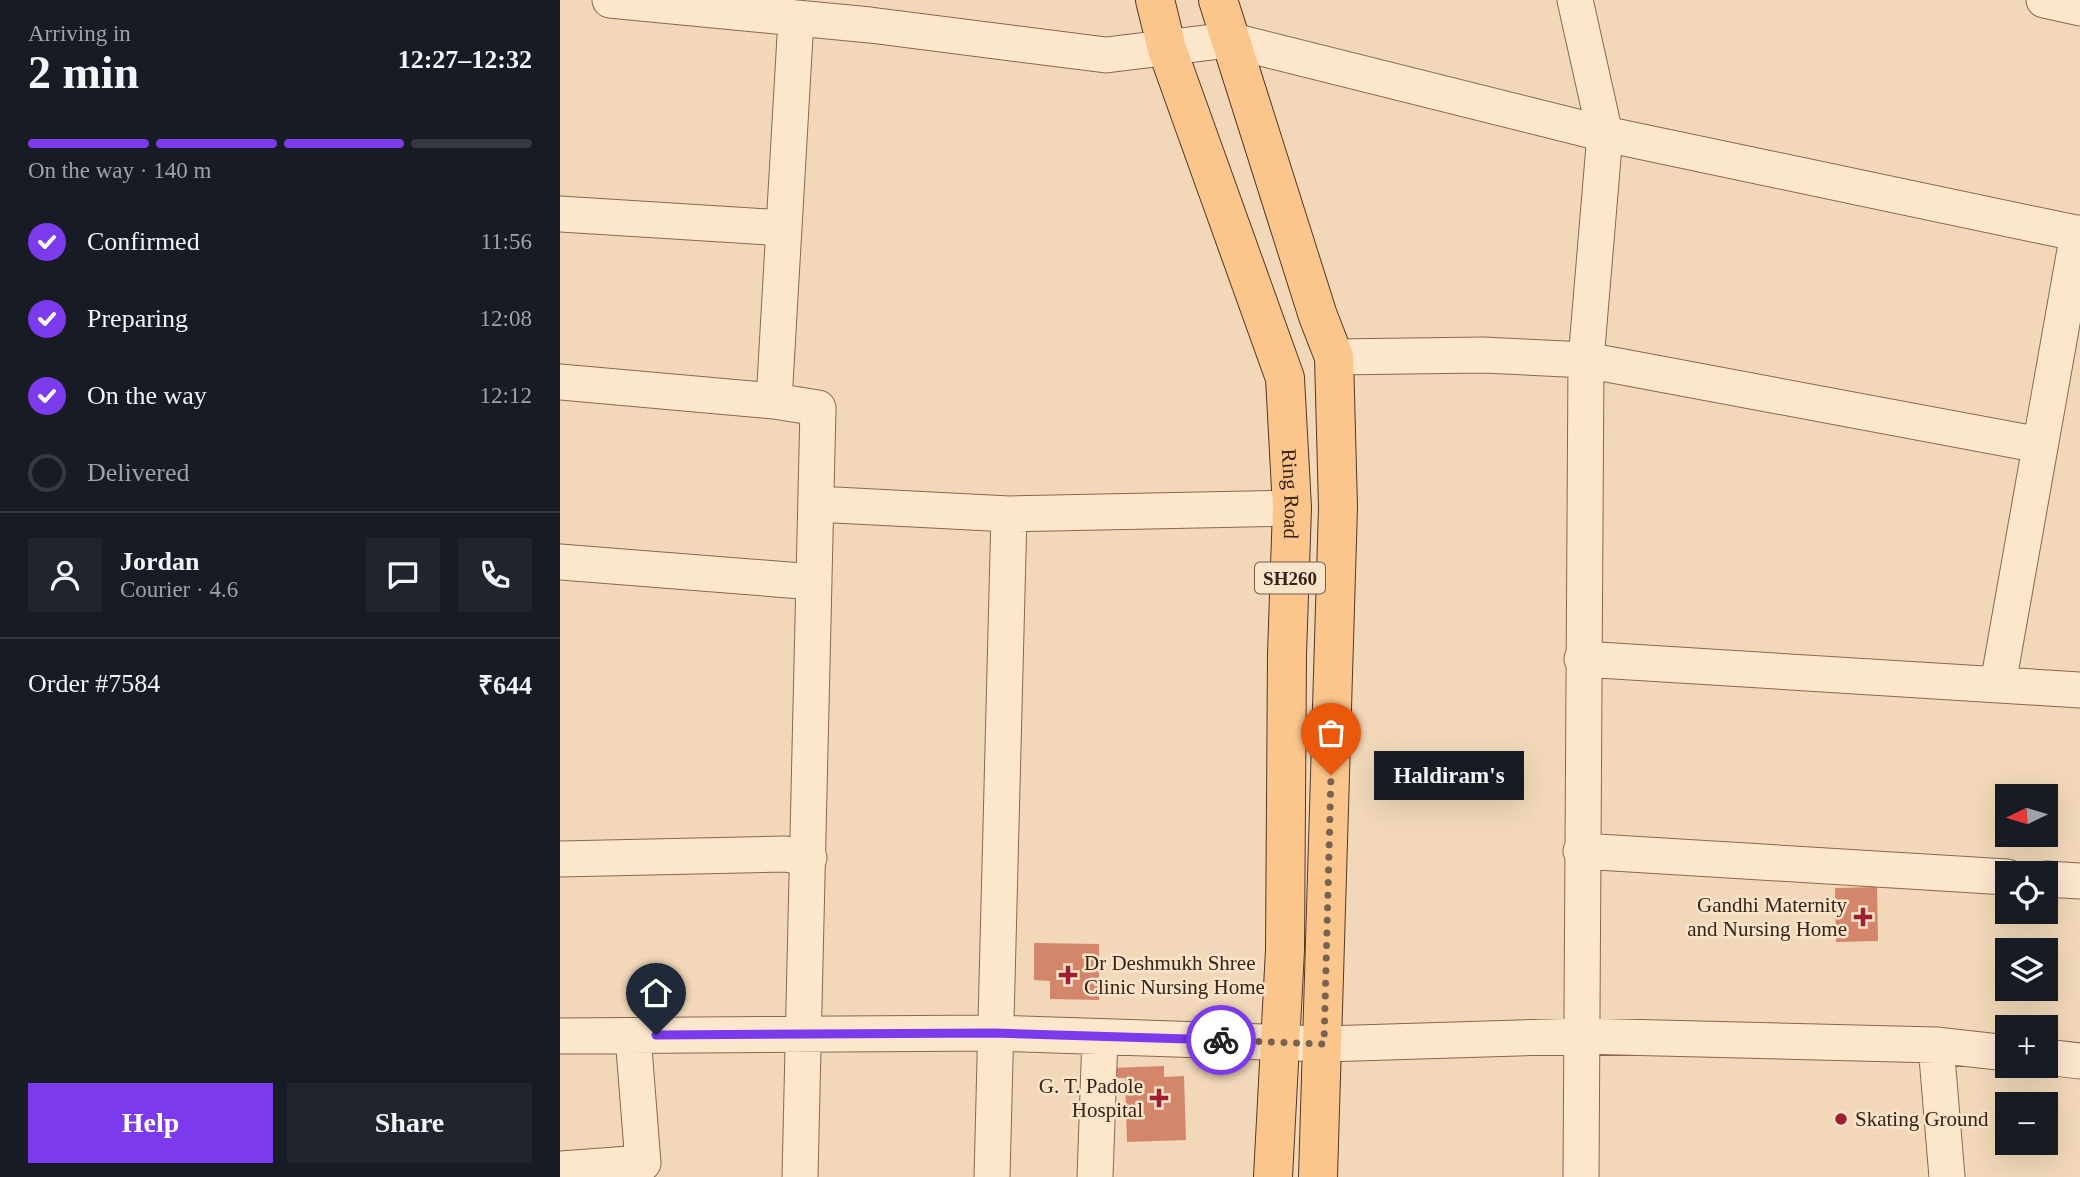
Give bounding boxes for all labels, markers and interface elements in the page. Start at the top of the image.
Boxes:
text: Arriving in [28,21,131,46]
text: 12:27–12:32 [398,45,532,74]
text: 2 min [28,47,139,98]
text: On the way · 140 m [28,158,211,183]
icon: check [28,223,66,261]
text: Confirmed [87,227,200,256]
text: 11:56 [480,229,532,254]
icon: check [28,300,66,338]
text: Preparing [87,304,188,333]
text: 12:08 [480,306,532,331]
icon: check [28,377,66,415]
text: On the way [87,381,207,410]
text: 12:12 [480,383,532,408]
street label: Ring Road [1277,448,1304,540]
text: Delivered [87,458,190,487]
button: person [28,538,102,612]
button: chat [366,538,440,612]
button: phone [458,538,532,612]
text: Jordan [120,547,199,576]
road number: SH260 [1255,562,1325,594]
text: Courier · 4.6 [120,577,238,602]
text: Order #7584 [28,669,160,698]
text: ₹644 [478,671,532,700]
pin [1301,703,1361,775]
icon: bag [1312,714,1350,752]
callout: Haldiram's [1373,750,1524,800]
text: Haldiram's [1393,763,1505,788]
north arrow [1995,784,2058,847]
map controls [1995,784,2058,1155]
button: locate [1995,861,2058,924]
place label: Gandhi Maternity and Nursing Home [1687,893,1847,941]
marker: Gandhi Maternity and Nursing Home [1853,907,1873,927]
button: layers [1995,938,2058,1001]
place label: Dr Deshmukh Shree Clinic Nursing Home [1084,951,1265,999]
pin [626,963,686,1035]
marker: Dr Deshmukh Shree Clinic Nursing Home [1058,965,1078,985]
icon: home [637,974,675,1012]
courier [1186,1005,1256,1075]
button: + [1995,1015,2058,1078]
icon: bike [1202,1021,1240,1059]
place label: G. T. Padole Hospital [1039,1074,1143,1122]
button: Help [28,1083,273,1163]
button: Share [287,1083,532,1163]
marker: G. T. Padole Hospital [1149,1088,1169,1108]
button: − [1995,1092,2058,1155]
place label: Skating Ground [1855,1107,1989,1131]
marker: Skating Ground [1833,1111,1849,1127]

